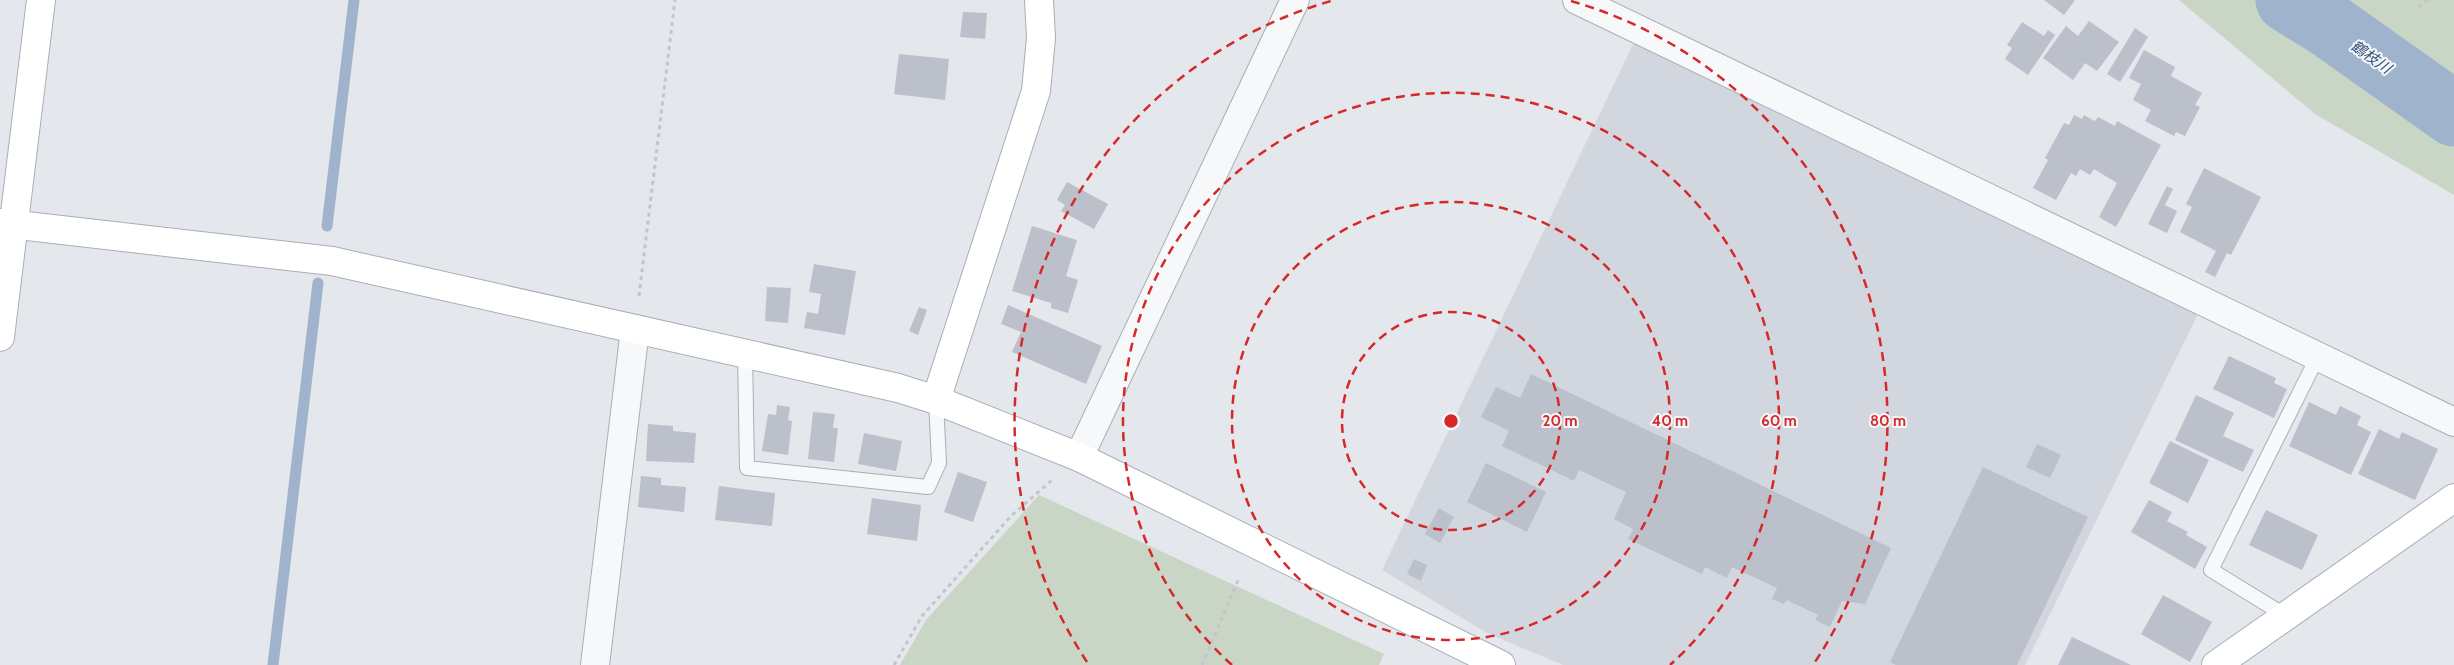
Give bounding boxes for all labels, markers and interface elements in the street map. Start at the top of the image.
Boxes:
water label: 鶴枝川 [2347,37,2396,78]
centre of rings [1442,412,1460,430]
text: 20 m [1543,412,1577,430]
text: 40 m [1652,412,1688,430]
text: 60 m [1761,412,1797,430]
text: 80 m [1870,412,1906,430]

